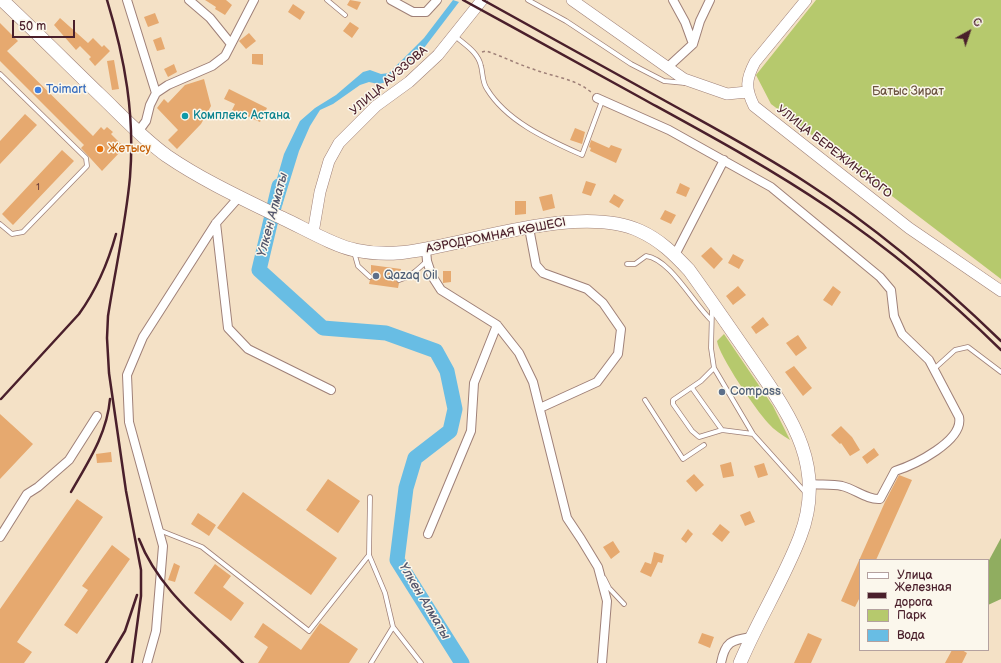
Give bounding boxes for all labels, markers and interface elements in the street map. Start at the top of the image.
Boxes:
scale bar [14,12,77,38]
north arrow [949,12,989,52]
text: С [970,15,984,30]
text: 50 m [19,19,46,34]
street label: УЛИЦА АУЭЗОВА [347,43,431,119]
place label: Toimart [46,83,86,97]
marker: Toimart [33,85,43,95]
park label: Батыс Зират [872,85,944,99]
street label: УЛИЦА БЕРЕЖИНСКОГО [773,102,895,202]
place label: Комплекс Астана [193,109,290,123]
marker: Комплекс Астана [180,111,190,121]
place label: Жетысу [108,142,151,156]
marker: Жетысу [95,144,105,154]
water label: Үлкен Алматы [254,171,292,259]
house number: 1 [36,181,40,193]
street label: АЭРОДРОМНАЯ КӨШЕСІ [425,215,567,257]
place label: Qazaq Oil [384,269,437,283]
marker: Qazaq Oil [371,271,381,281]
place label: Compass [730,385,781,399]
marker: Compass [717,387,727,397]
legend [859,559,989,651]
water label: Үлкен Алматы [395,560,453,642]
text: Улица [897,568,933,583]
text: Железная дорога [895,580,952,610]
text: Парк [897,608,926,623]
text: Вода [897,628,925,643]

